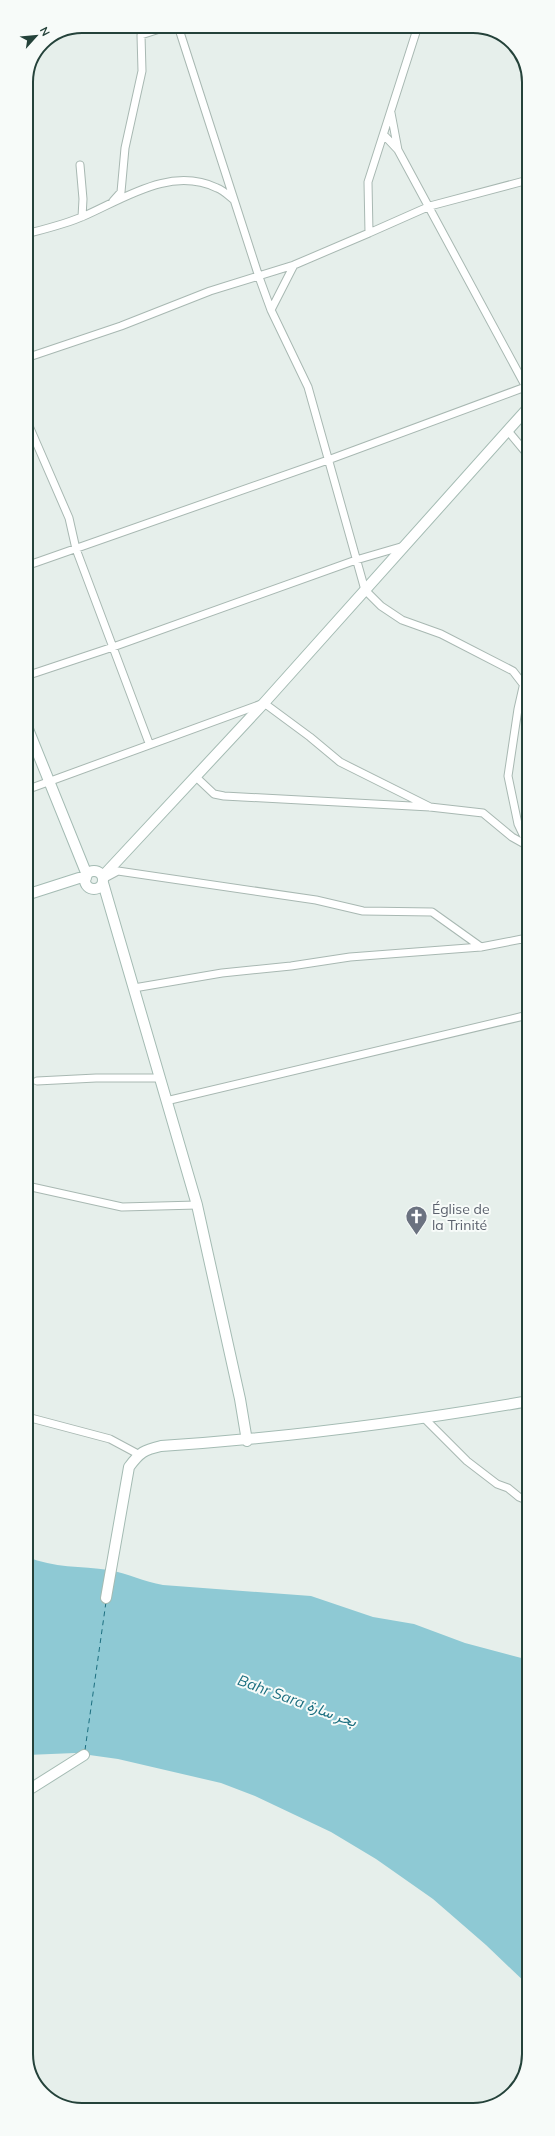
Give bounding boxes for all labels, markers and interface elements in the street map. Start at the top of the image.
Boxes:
north arrow [16,16,56,56]
text: N [37,25,53,38]
place label: Église de la Trinité [432,1200,490,1234]
church icon: Église de la Trinité [404,1204,430,1237]
water label: Bahr Sara بحر سارة [235,1670,360,1731]

